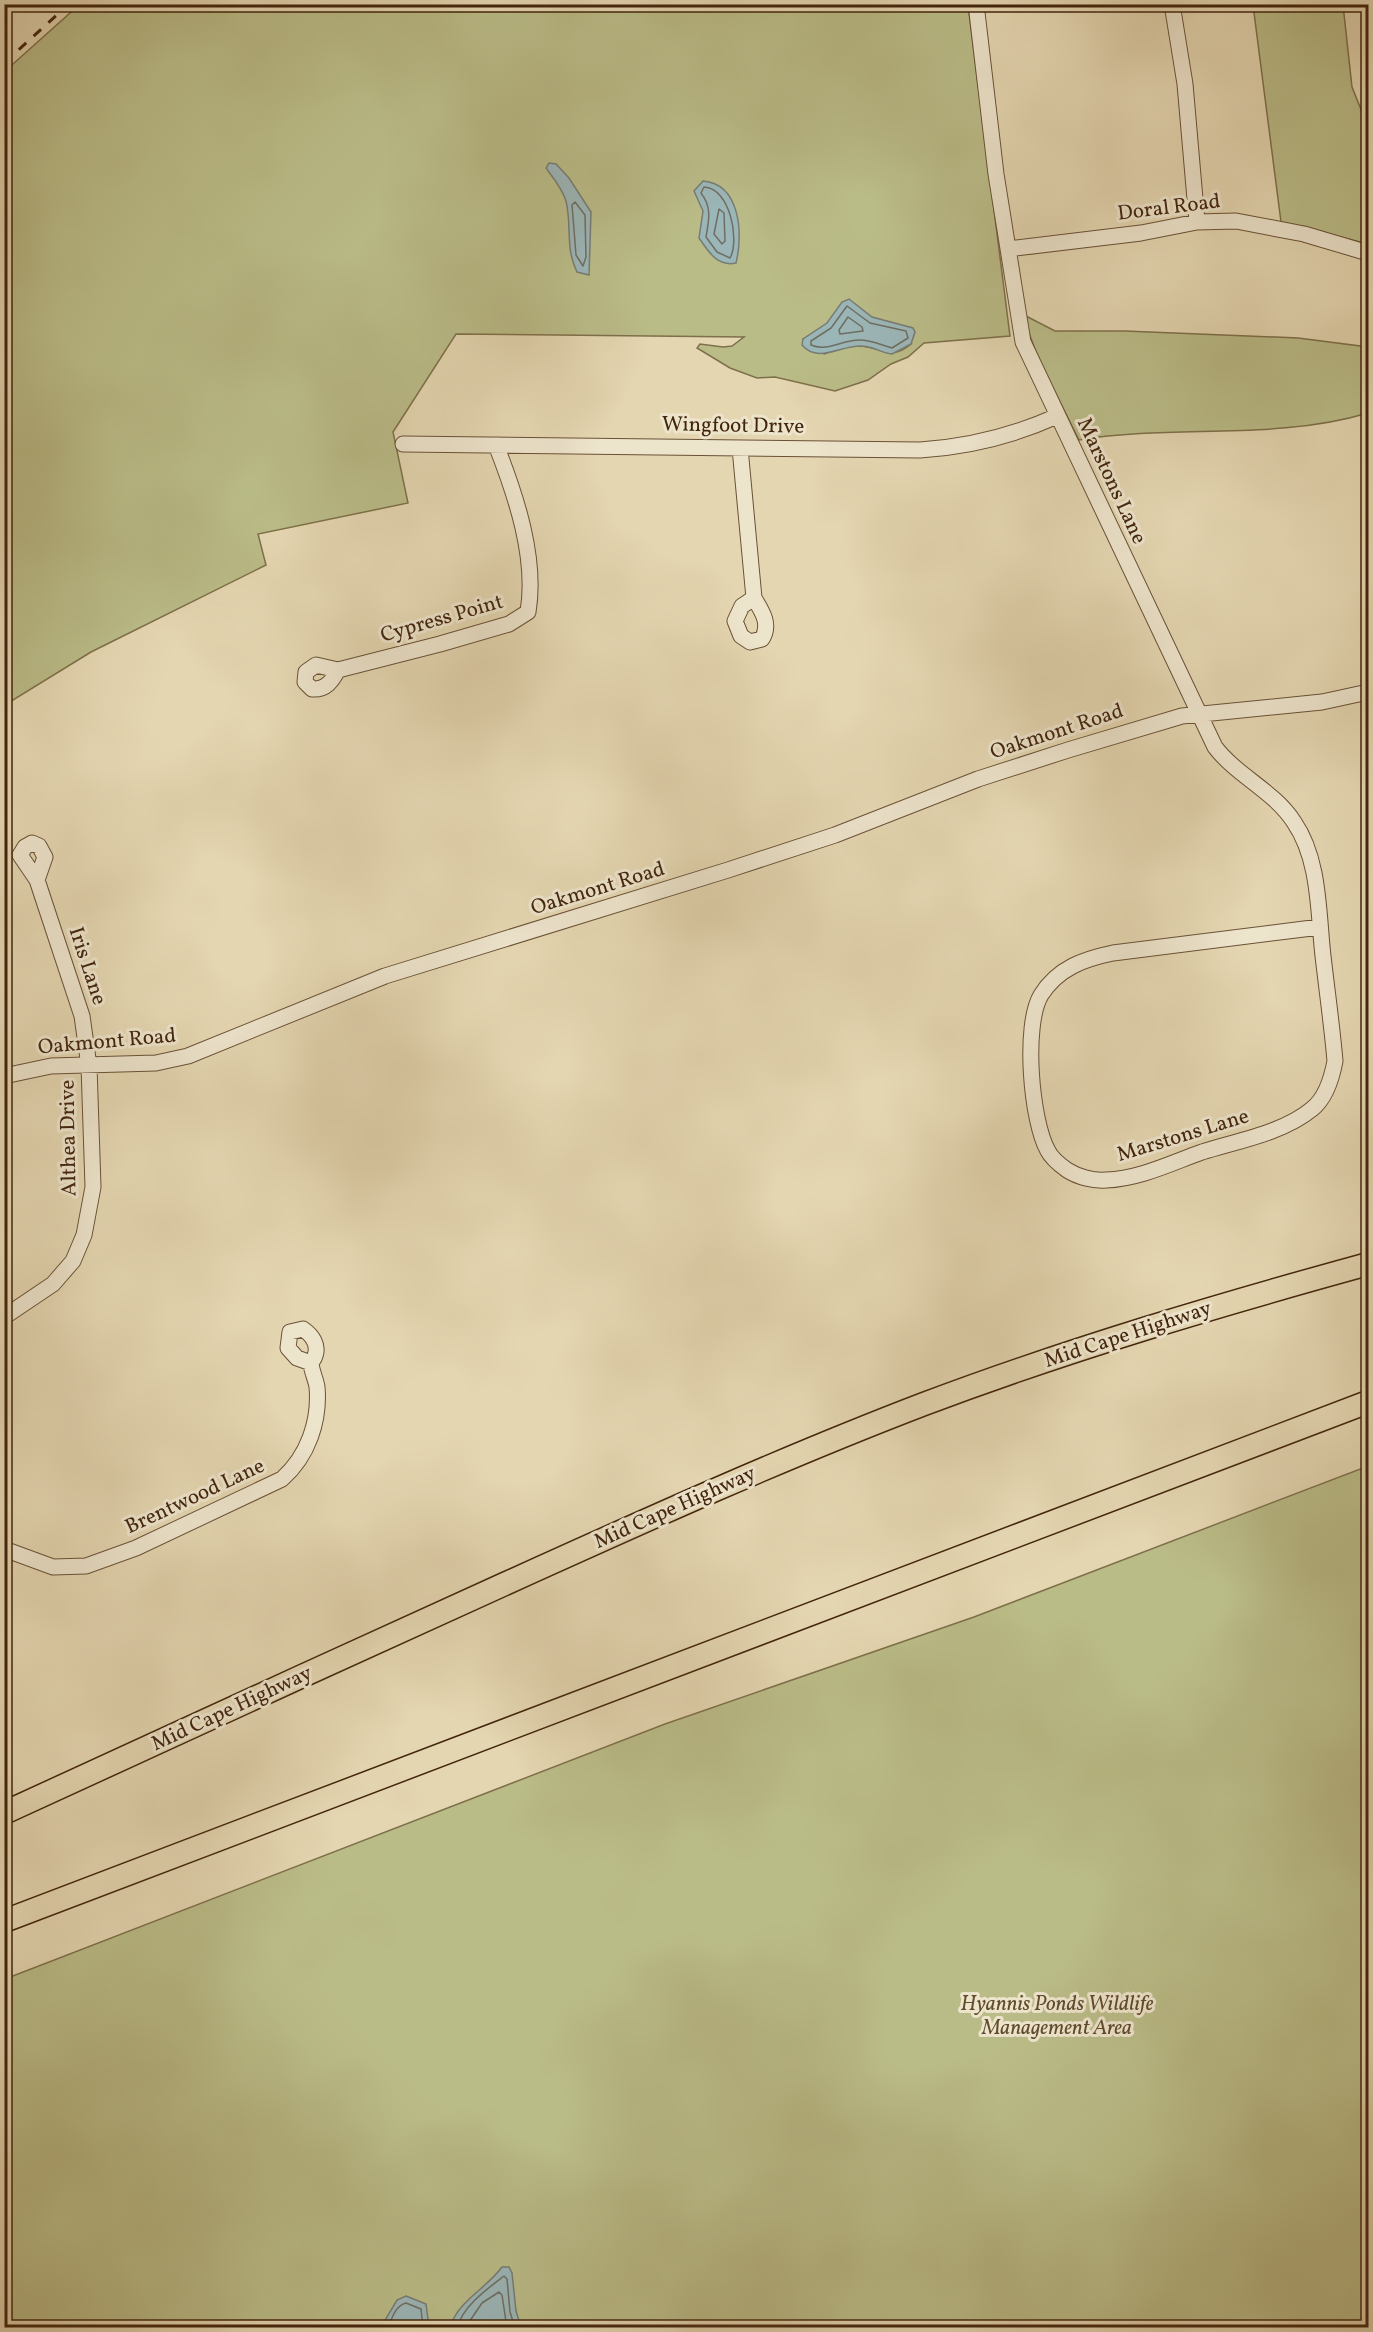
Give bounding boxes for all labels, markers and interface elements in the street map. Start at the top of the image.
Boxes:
street label: Doral Road [1116,187,1222,229]
street label: Wingfoot Drive [662,410,804,442]
street label: Marstons Lane [1069,413,1153,549]
street label: Cypress Point [377,588,507,650]
street label: Oakmont Road [987,697,1127,767]
street label: Oakmont Road [528,855,668,923]
street label: Iris Lane [61,923,113,1009]
street label: Oakmont Road [37,1022,177,1062]
street label: Althea Drive [53,1079,85,1197]
street label: Marstons Lane [1113,1102,1253,1170]
street label: Mid Cape Highway [1041,1294,1216,1376]
street label: Brentwood Lane [120,1452,270,1542]
street label: Mid Cape Highway [590,1459,761,1557]
street label: Mid Cape Highway [147,1659,318,1759]
park label: Hyannis Ponds Wildlife Management Area [961,1990,1154,2043]

